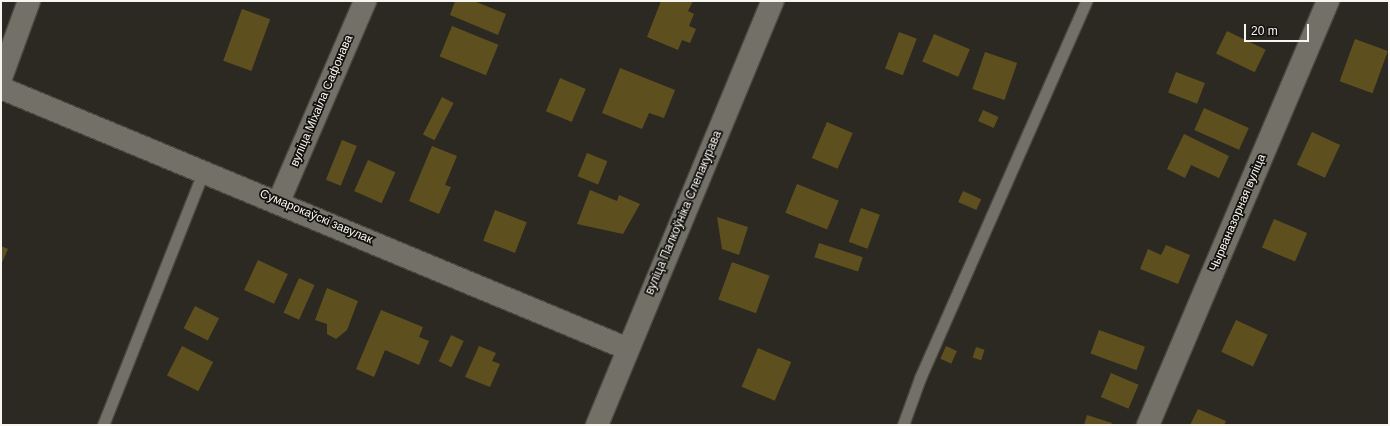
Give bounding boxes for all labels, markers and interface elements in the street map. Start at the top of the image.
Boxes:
scale bar [1246,16,1311,42]
text: 20 m [1251,24,1278,38]
street label: вуліца Міхаіла Сафонава [288,33,356,169]
street label: вуліца Палкоўніка Слепакурава [643,129,725,297]
street label: Чырваназорная вуліца [1207,152,1269,274]
street label: Сумарокаўскі завулак [257,187,375,247]

